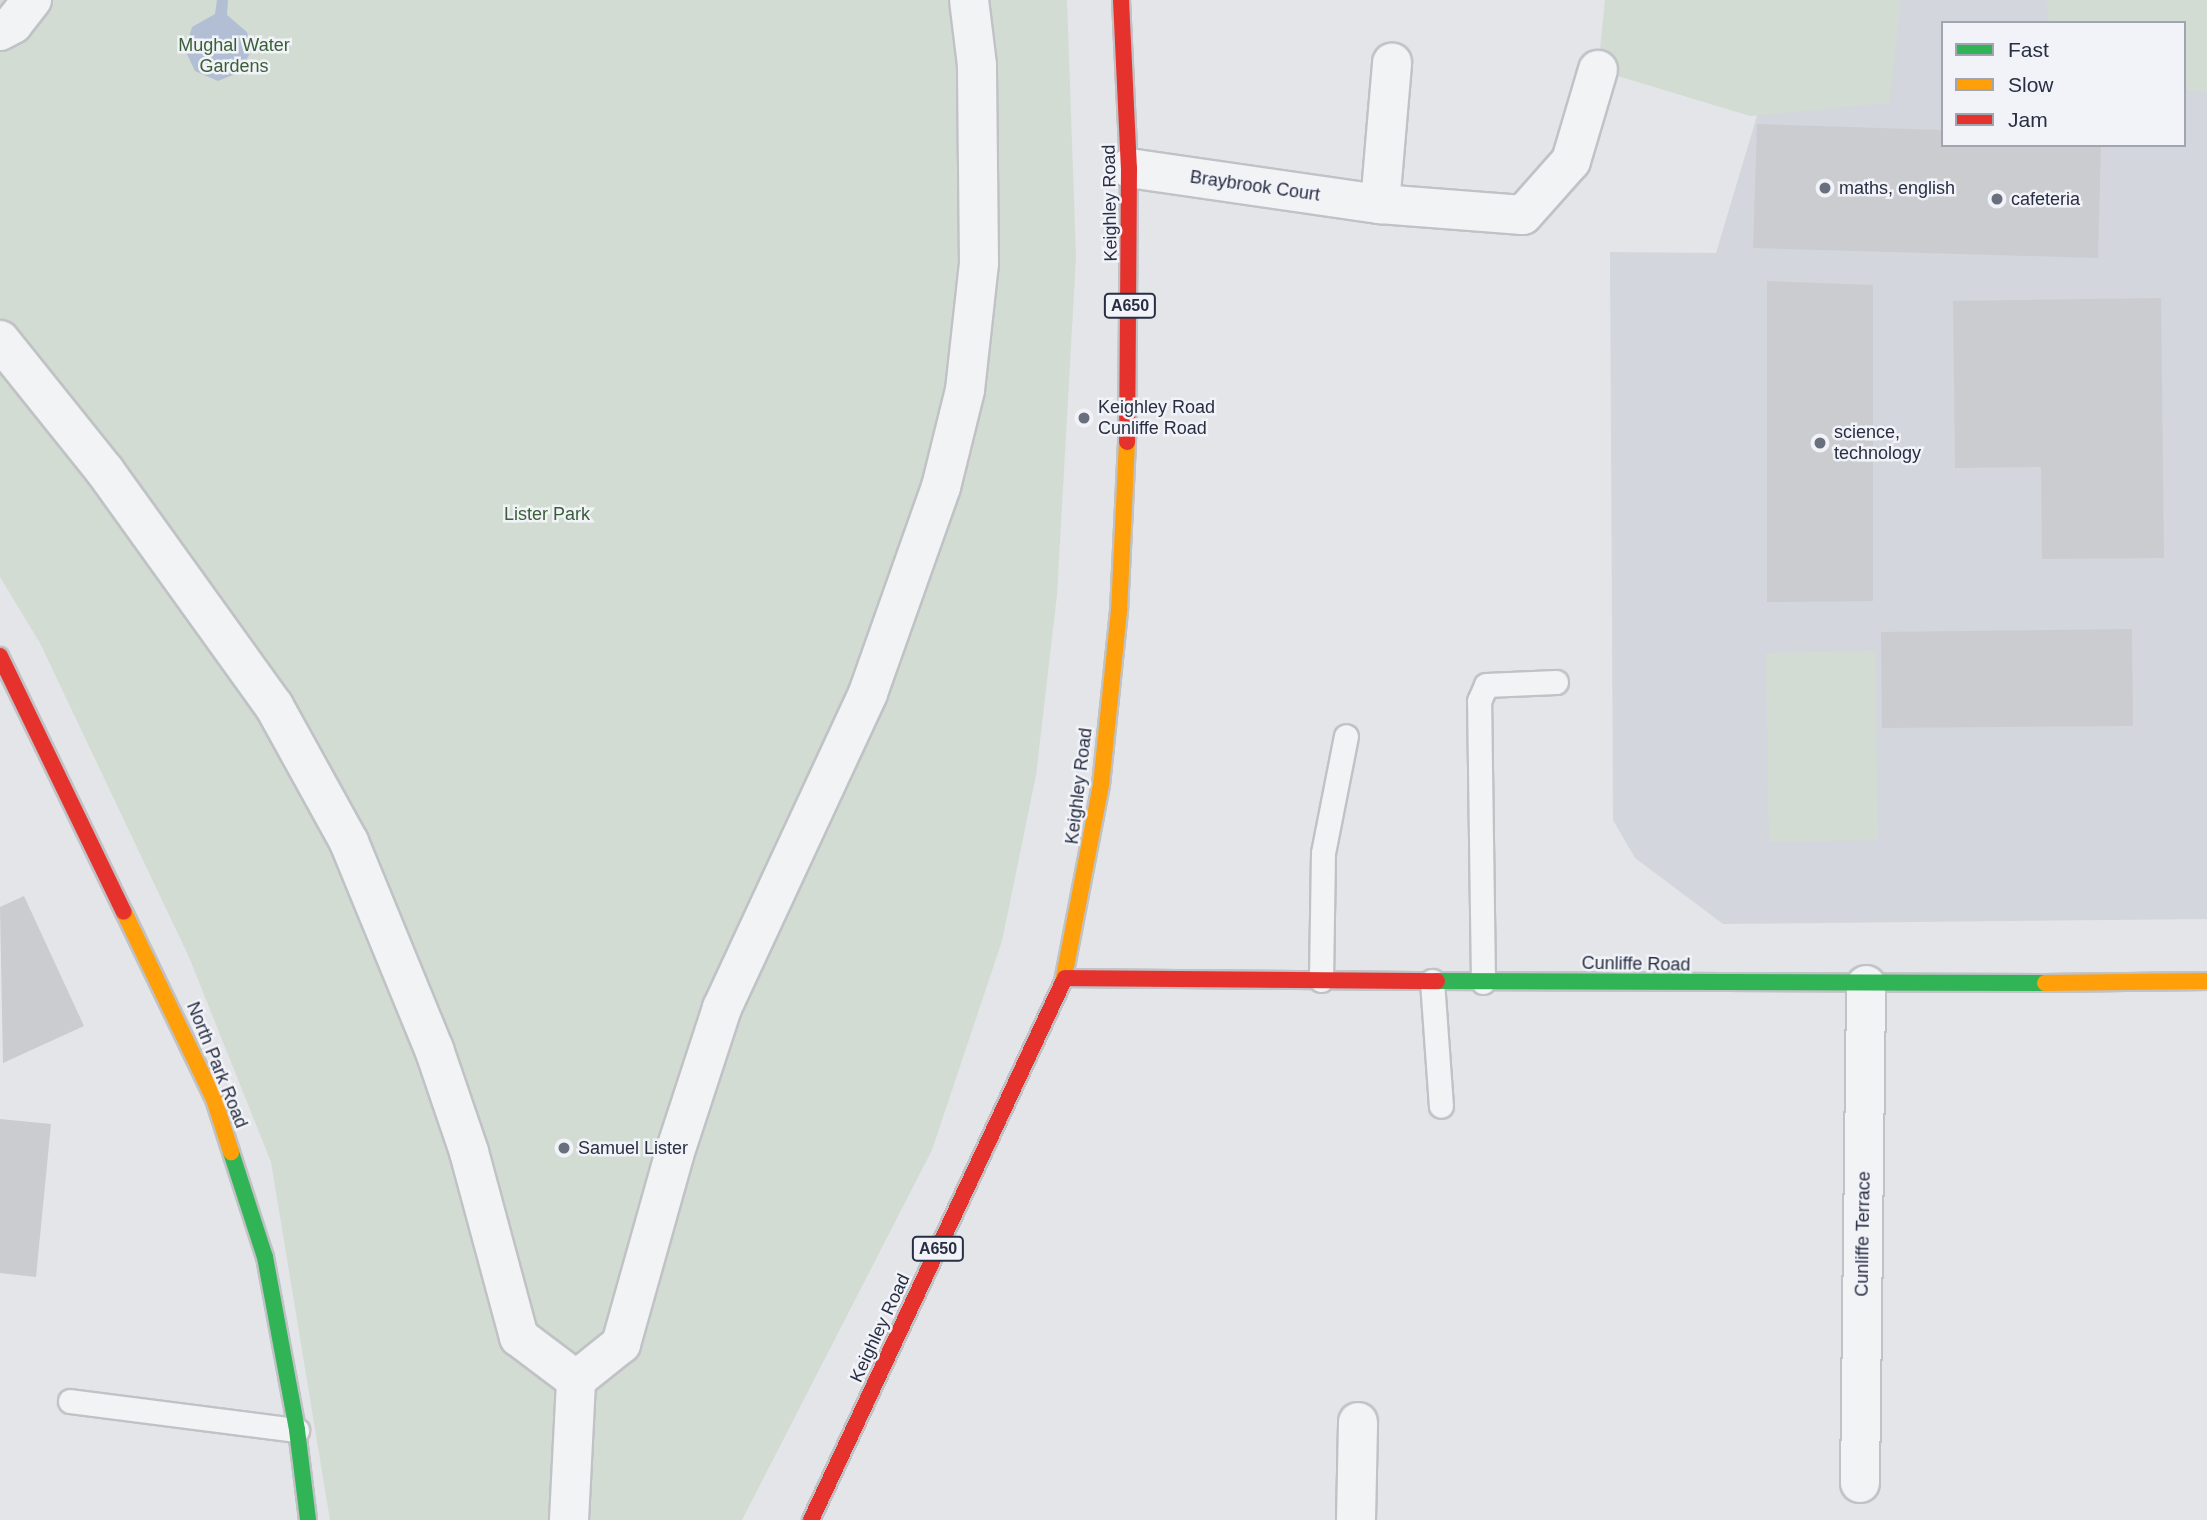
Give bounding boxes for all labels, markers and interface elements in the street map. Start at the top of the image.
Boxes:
legend [1941,21,2186,147]
park label: Mughal Water Gardens [178,35,290,78]
text: Fast [2008,38,2049,61]
text: Slow [2008,73,2054,96]
text: Jam [2008,108,2048,131]
street label: Keighley Road [1098,144,1122,262]
street label: Braybrook Court [1189,166,1321,206]
place label: maths, english [1839,177,1955,199]
marker: maths, english [1817,180,1833,196]
place label: cafeteria [2011,188,2080,210]
marker: cafeteria [1989,191,2005,207]
road number: A650 [1104,294,1156,318]
place label: Keighley Road Cunliffe Road [1098,397,1215,440]
marker: Keighley Road Cunliffe Road [1076,410,1092,426]
place label: science, technology [1834,422,1921,464]
marker: science, technology [1812,435,1828,451]
park label: Lister Park [504,503,590,525]
street label: Keighley Road [1061,727,1097,845]
street label: Cunliffe Road [1581,952,1691,976]
street label: North Park Road [182,999,252,1131]
place label: Samuel Lister [578,1137,688,1159]
marker: Samuel Lister [556,1140,572,1156]
street label: Cunliffe Terrace [1851,1171,1875,1297]
road number: A650 [912,1236,964,1261]
street label: Keighley Road [845,1270,915,1386]

